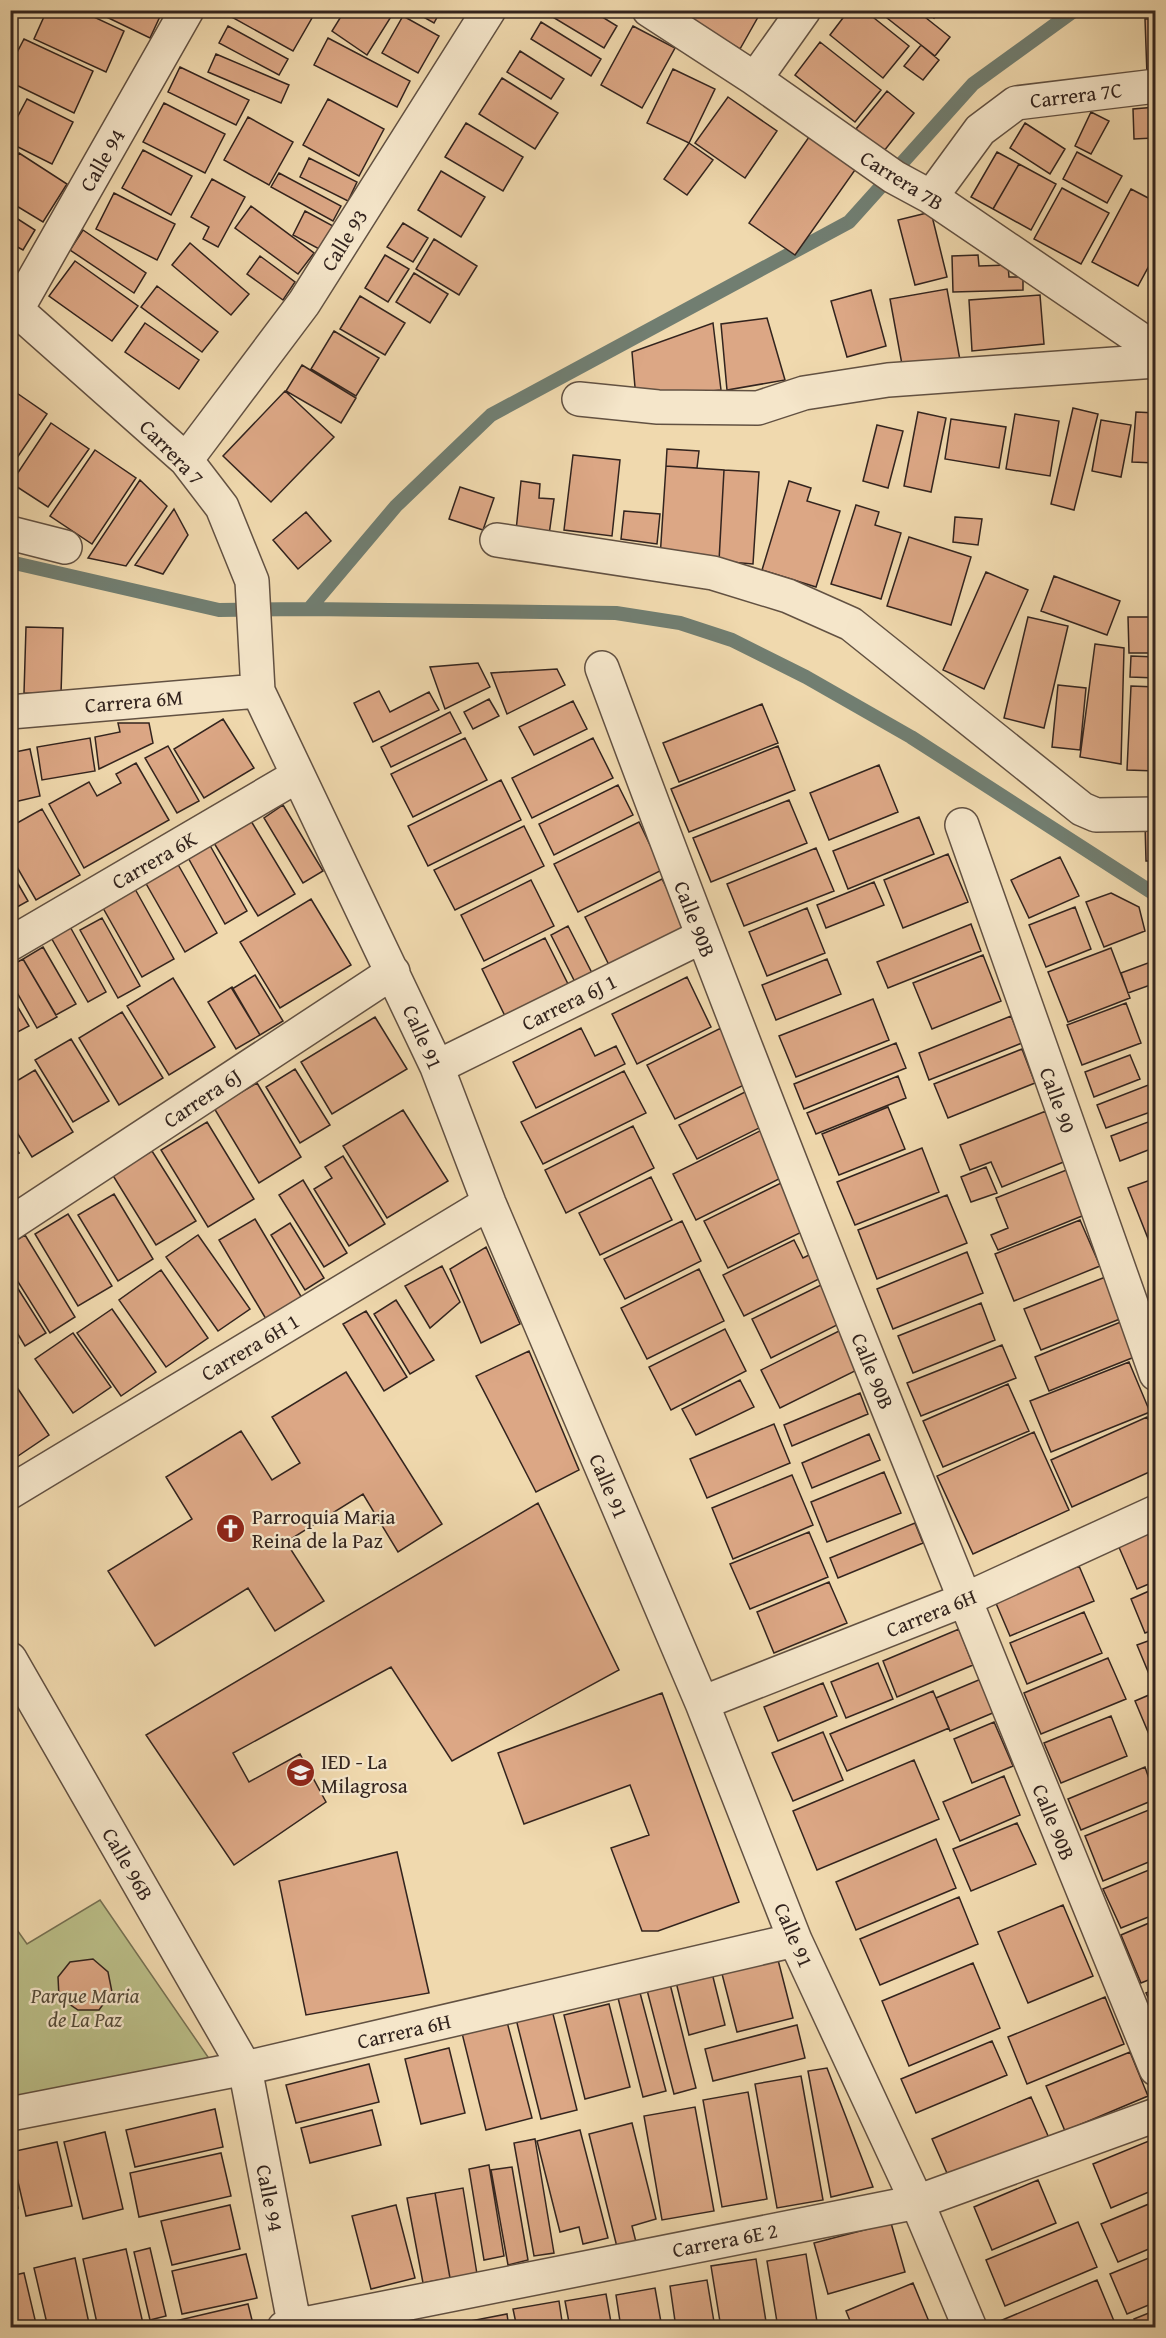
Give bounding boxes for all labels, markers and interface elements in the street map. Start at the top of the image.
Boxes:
street label: Carrera 7C [1028,74,1124,116]
street label: Calle 94 [72,123,132,197]
street label: Carrera 7B [854,142,950,218]
street label: Calle 93 [313,203,375,277]
street label: Carrera 7 [133,412,211,492]
street label: Carrera 6M [84,681,184,721]
street label: Carrera 6K [106,823,203,897]
street label: Calle 90B [666,876,724,962]
street label: Carrera 6J 1 [516,966,622,1038]
street label: Calle 91 [395,1000,451,1074]
street label: Carrera 6J [157,1061,247,1135]
street label: Calle 90 [1032,1063,1084,1137]
street label: Carrera 6H 1 [195,1305,305,1389]
street label: Calle 90B [844,1328,902,1414]
street label: Calle 91 [581,1449,637,1523]
place label: Parroquia Maria Reina de la Paz [252,1501,395,1556]
church icon: Parroquia Maria Reina de la Paz [215,1512,247,1544]
street label: Carrera 6H [881,1581,981,1645]
place label: IED - La Milagrosa [321,1746,408,1801]
school or university icon: IED - La Milagrosa [284,1757,316,1789]
street label: Calle 90B [1025,1779,1083,1865]
street label: Calle 96B [95,1822,161,1906]
street label: Calle 91 [766,1898,822,1972]
park label: Parque Maria de La Paz [30,1980,140,2035]
street label: Carrera 6H [354,2005,454,2057]
street label: Calle 94 [248,2162,292,2234]
street label: Carrera 6E 2 [670,2215,780,2265]

